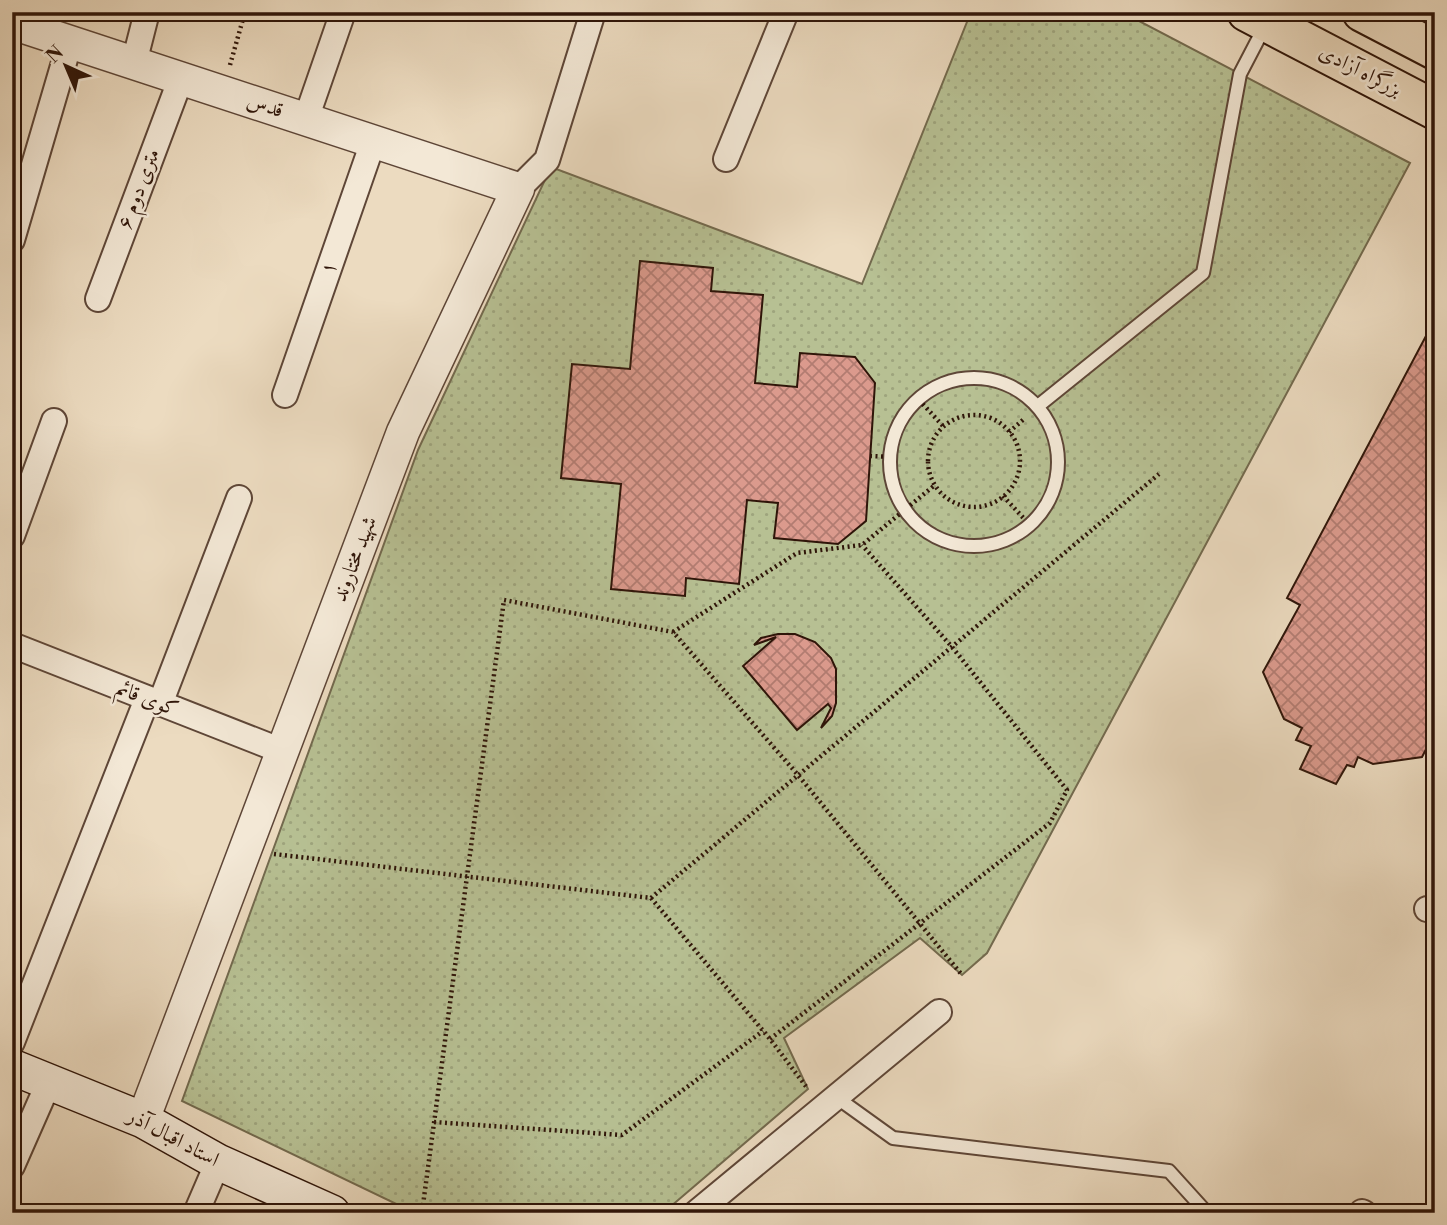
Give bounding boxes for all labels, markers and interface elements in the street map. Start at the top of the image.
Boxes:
north arrow [32,32,102,102]
street label: بزرگراه آزادی [1314,37,1407,103]
text: N [41,41,69,68]
street label: قدس [243,88,287,124]
street label: ۶ متری دوم [112,145,170,234]
street label: ۱ [315,258,343,278]
street label: شهید مختاروند [327,513,383,605]
street label: کوی قائم [111,675,182,727]
street label: استاد اقبال آذر [121,1101,224,1173]

